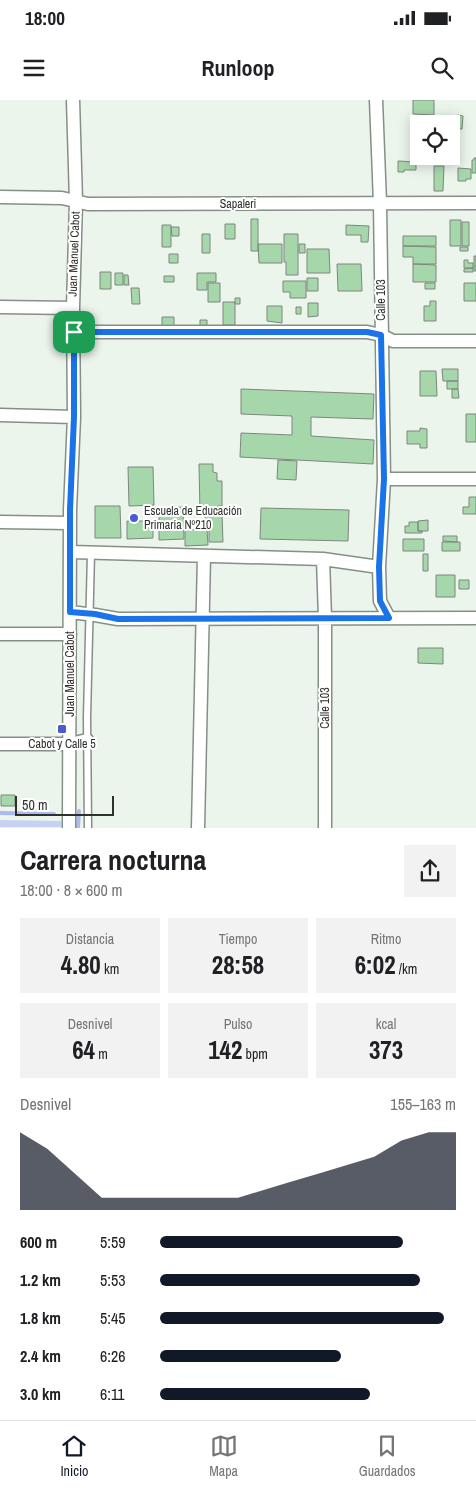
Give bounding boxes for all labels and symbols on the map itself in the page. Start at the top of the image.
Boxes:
street label: Sapaleri [220,196,256,212]
street label: Juan Manuel Cabot [65,211,83,297]
street label: Calle 103 [373,279,389,321]
pin [53,311,95,353]
place label: Escuela de Educación Primaria Nº210 [144,503,242,533]
marker: Escuela de Educación Primaria Nº210 [128,512,140,524]
street label: Juan Manuel Cabot [62,631,78,717]
street label: Calle 103 [317,687,333,729]
marker: Cabot y Calle 5 [56,723,68,735]
place label: Cabot y Calle 5 [28,736,96,752]
scale bar [15,792,114,816]

